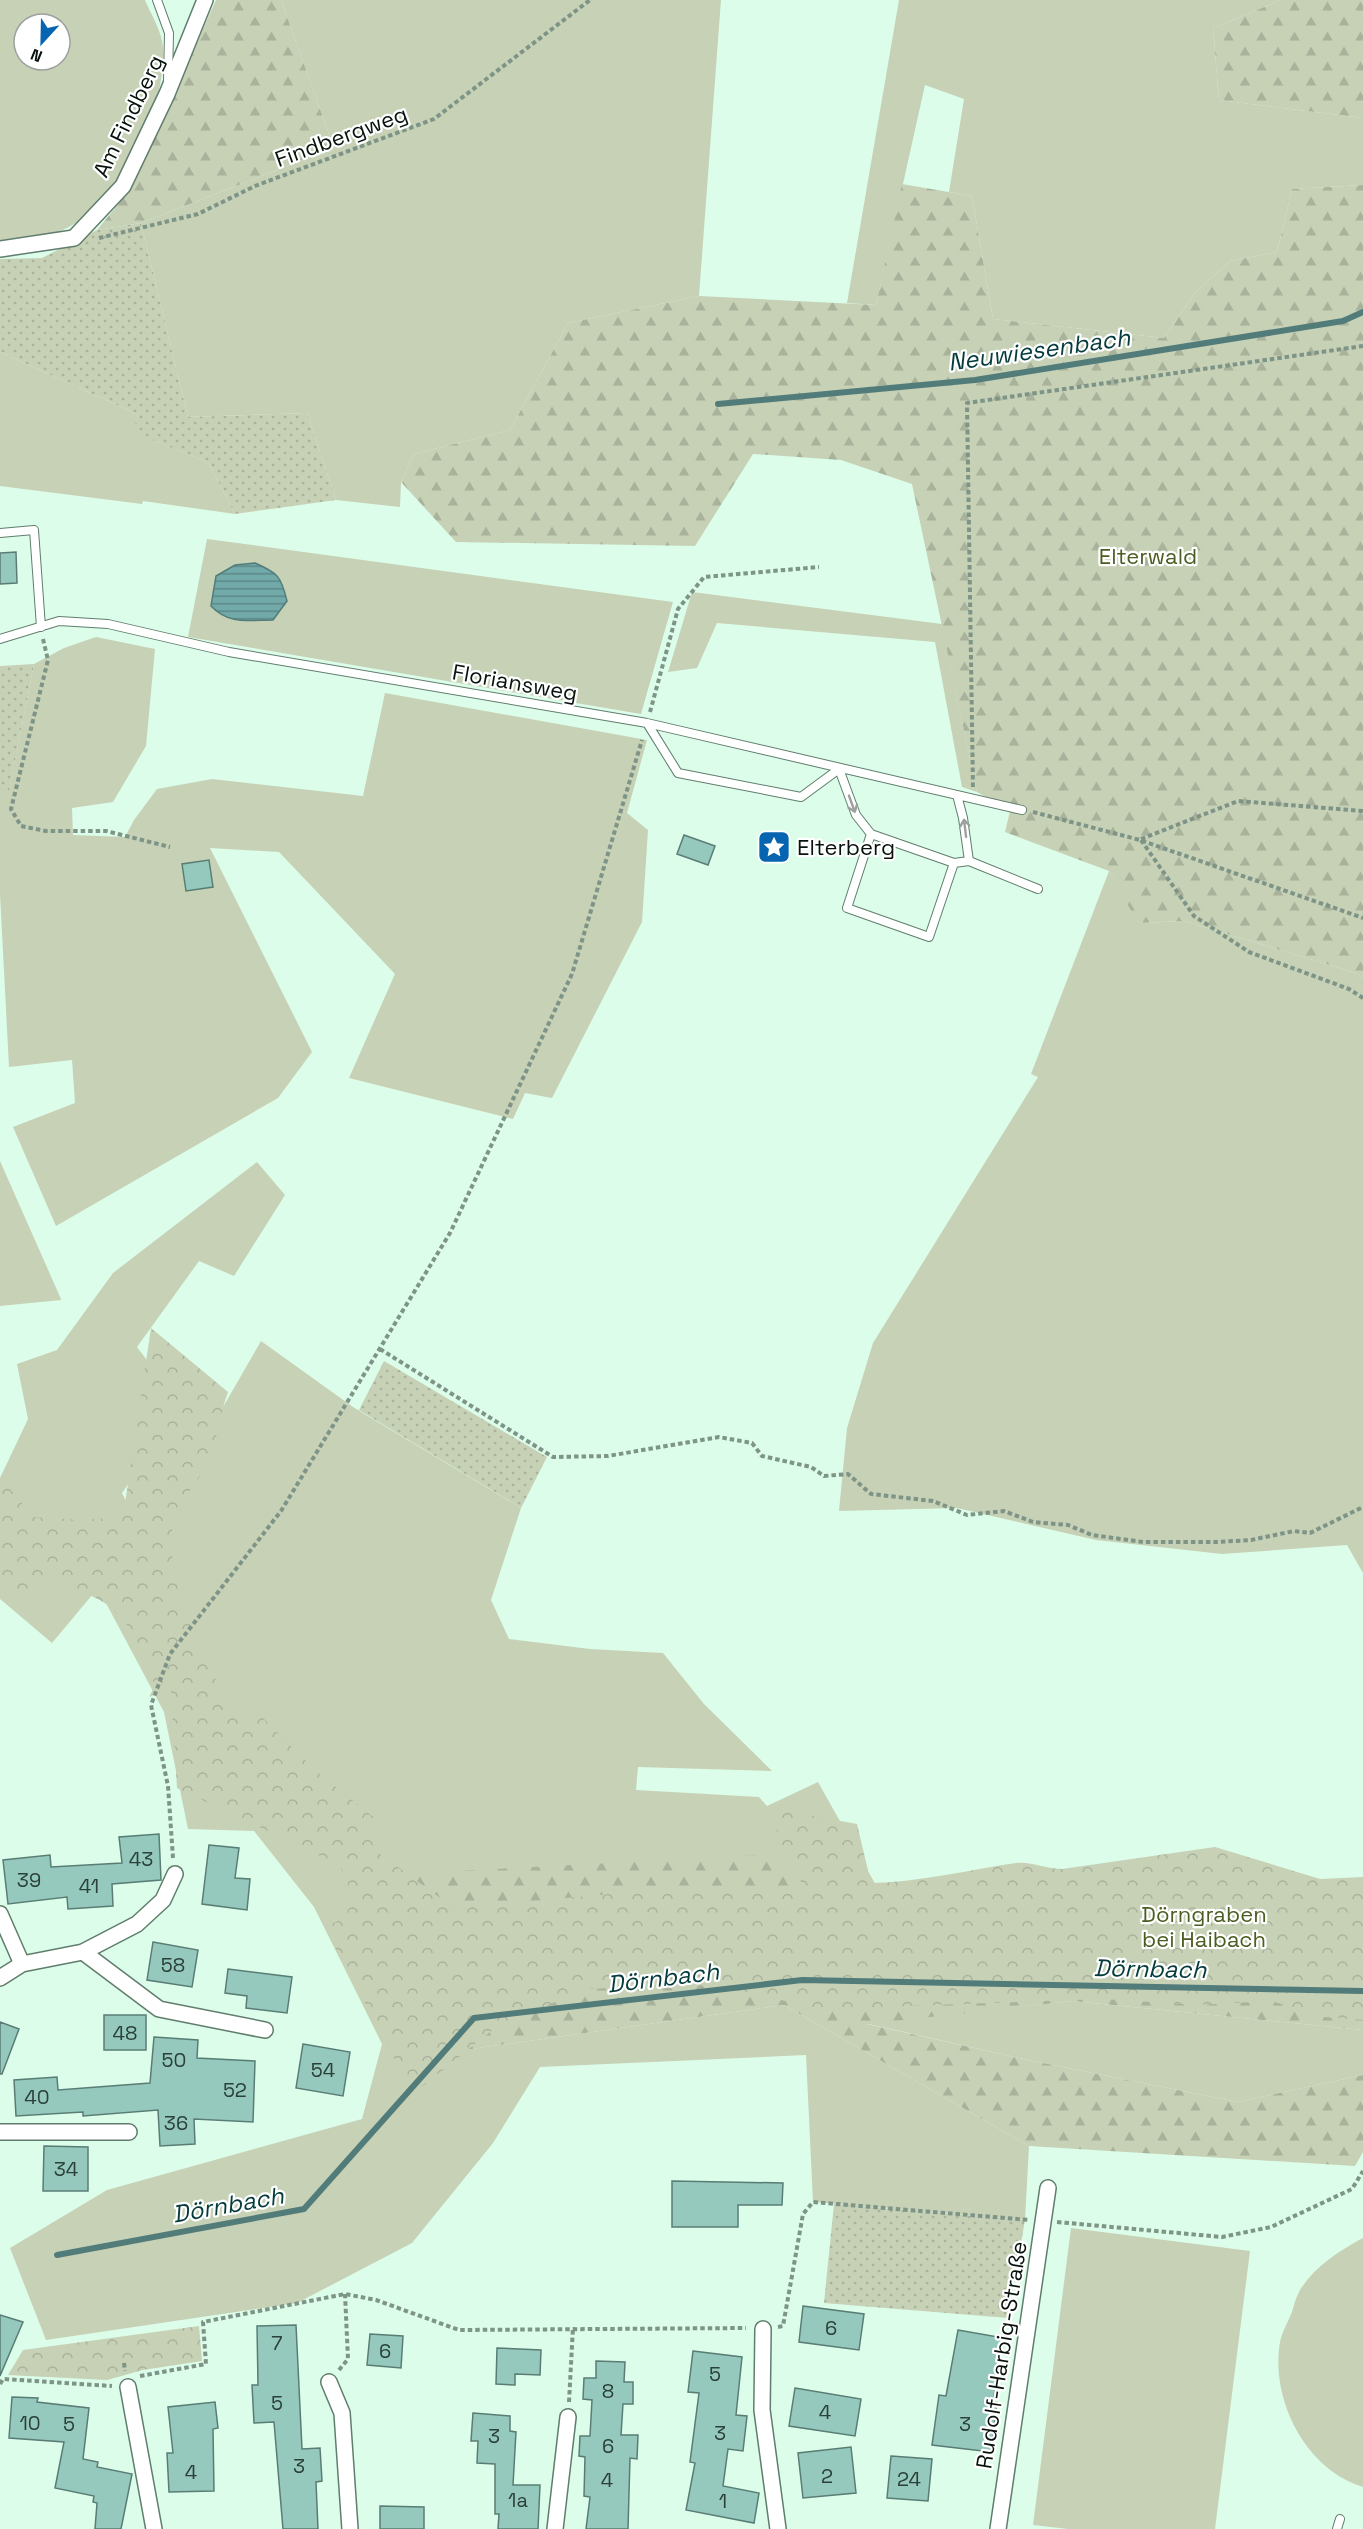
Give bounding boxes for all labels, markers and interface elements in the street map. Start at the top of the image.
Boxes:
north arrow [12,12,72,72]
text: N [28,44,45,67]
street label: Am Findberg [86,50,170,182]
street label: Findbergweg [271,99,411,173]
water label: Neuwiesenbach [946,321,1133,378]
park label: Elterwald [1099,542,1197,570]
street label: Floriansweg [450,657,580,707]
one-way arrow [847,794,858,813]
one-way arrow [959,818,970,838]
place icon: Elterberg [756,829,792,865]
place label: Elterberg [797,833,895,861]
house number: 43 [129,1846,153,1872]
house number: 39 [17,1867,41,1893]
house number: 41 [79,1873,99,1899]
park label: Dörngraben bei Haibach [1141,1900,1267,1953]
house number: 58 [161,1952,185,1978]
water label: Dörnbach [1093,1952,1208,1985]
water label: Dörnbach [605,1955,722,2000]
house number: 48 [113,2020,137,2046]
house number: 50 [162,2047,186,2073]
house number: 54 [311,2057,335,2083]
house number: 52 [223,2077,247,2103]
house number: 40 [24,2084,50,2110]
house number: 36 [164,2110,188,2136]
house number: 34 [54,2156,78,2182]
water label: Dörnbach [170,2179,287,2230]
street label: Rudolf-Harbig-Straße [969,2239,1033,2471]
house number: 6 [825,2315,837,2341]
house number: 7 [271,2330,283,2356]
house number: 6 [379,2338,391,2364]
house number: 5 [709,2361,721,2387]
house number: 8 [602,2378,614,2404]
house number: 5 [271,2390,283,2416]
house number: 4 [819,2399,831,2425]
house number: 10 [19,2410,41,2436]
house number: 5 [63,2411,75,2437]
house number: 3 [959,2411,971,2437]
house number: 3 [714,2420,726,2446]
house number: 3 [488,2423,500,2449]
house number: 6 [602,2433,614,2459]
house number: 3 [293,2453,305,2479]
house number: 4 [185,2459,197,2485]
house number: 2 [821,2463,833,2489]
house number: 24 [897,2466,921,2492]
house number: 4 [601,2467,613,2493]
house number: 1a [508,2487,528,2513]
house number: 1 [719,2488,727,2514]

